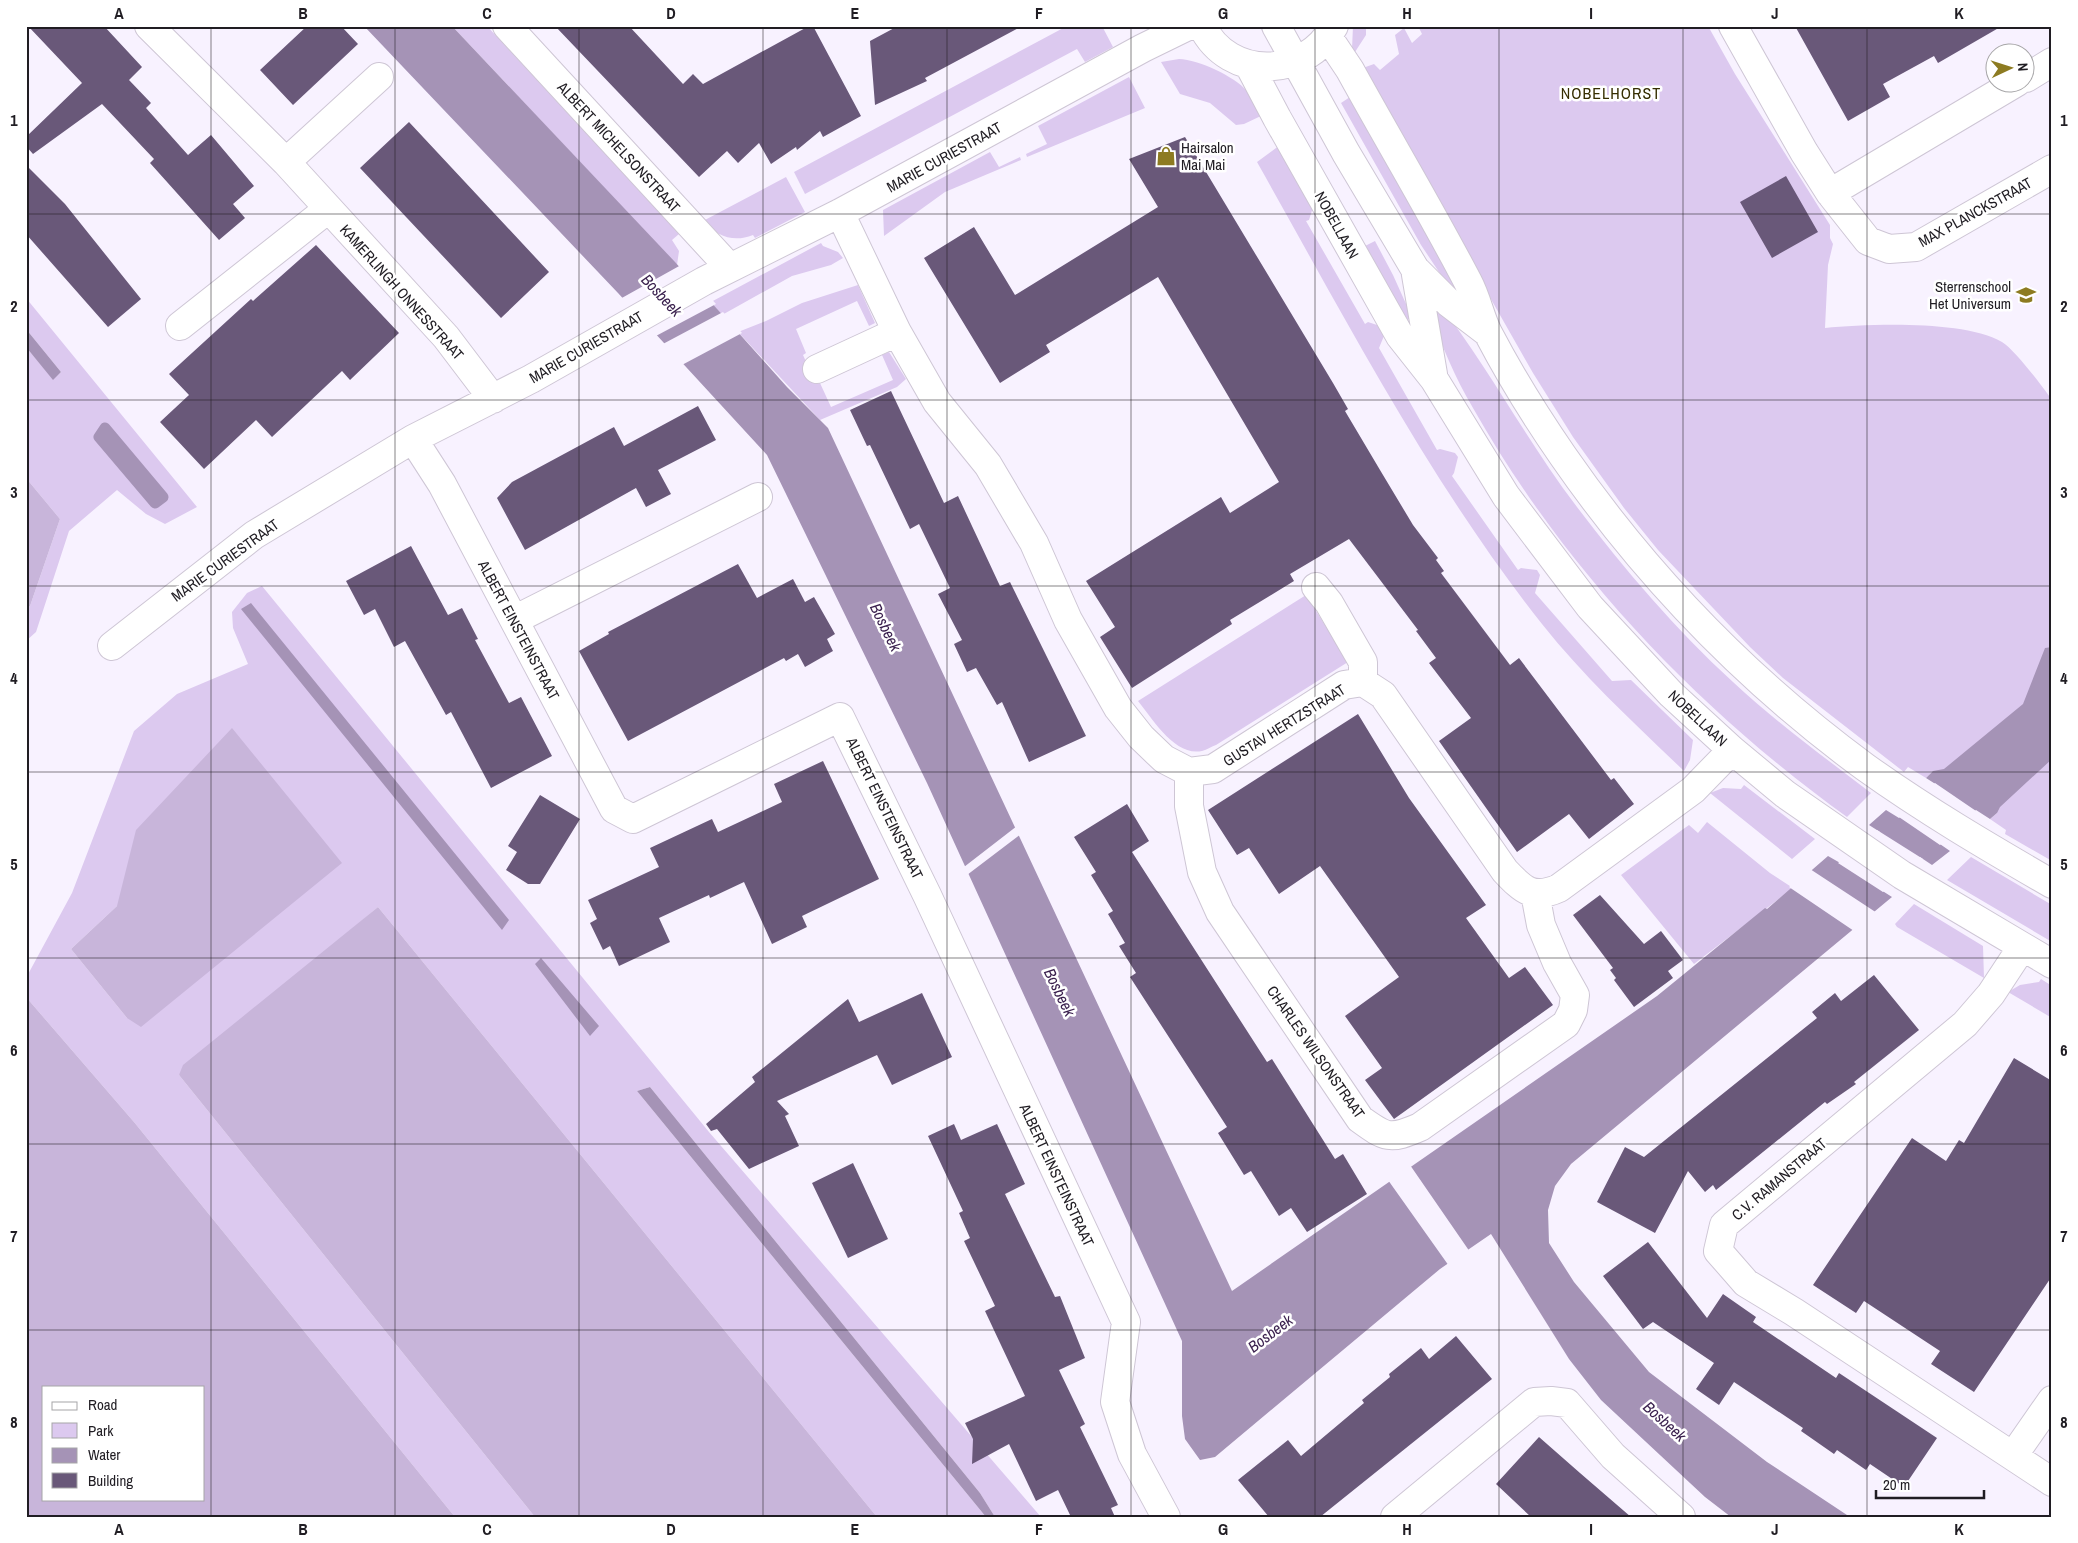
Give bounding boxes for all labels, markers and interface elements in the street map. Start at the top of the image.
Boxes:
text: A [114,2,124,24]
text: B [298,2,308,24]
text: C [482,2,492,24]
text: D [666,2,676,24]
text: E [851,2,860,24]
text: F [1035,2,1043,24]
text: G [1218,2,1228,24]
text: H [1402,2,1412,24]
text: I [1589,2,1593,24]
text: J [1771,2,1779,24]
text: K [1954,2,1964,24]
north arrow [1986,42,2036,92]
text: N [2014,62,2032,72]
street label: ALBERT MICHELSONSTRAAT [552,76,686,217]
district label: NOBELHORST [1561,82,1661,104]
text: 1 [10,109,18,131]
text: 1 [2060,109,2068,131]
street label: MARIE CURIESTRAAT [883,116,1006,197]
place label: Hairsalon Mai Mai [1181,137,1234,175]
shop icon: Hairsalon Mai Mai [1155,145,1177,167]
street label: MAX PLANCKSTRAAT [1914,172,2036,252]
street label: NOBELLAAN [1310,188,1364,262]
street label: KAMERLINGH ONNESSTRAAT [335,220,469,365]
water label: Bosbeek [637,269,688,321]
place label: Sterrenschool Het Universum [1929,276,2011,314]
school or university icon: Sterrenschool Het Universum [2015,284,2037,306]
text: 2 [10,295,18,317]
text: 2 [2060,295,2068,317]
street label: MARIE CURIESTRAAT [525,306,647,388]
text: 3 [10,481,18,503]
text: 3 [2060,481,2068,503]
street label: MARIE CURIESTRAAT [167,514,283,606]
street label: ALBERT EINSTEINSTRAAT [473,556,565,704]
water label: Bosbeek [865,599,907,655]
text: 4 [10,667,18,689]
text: 4 [2060,667,2068,689]
street label: GUSTAV HERTZSTRAAT [1219,679,1350,771]
street label: NOBELLAAN [1664,685,1732,751]
street label: ALBERT EINSTEINSTRAAT [841,733,929,883]
text: 5 [10,853,18,875]
text: 5 [2060,853,2068,875]
water label: Bosbeek [1039,964,1081,1020]
street label: CHARLES WILSONSTRAAT [1262,981,1370,1123]
text: 6 [10,1039,18,1061]
text: 6 [2060,1039,2068,1061]
street label: ALBERT EINSTEINSTRAAT [1014,1099,1100,1250]
street label: C.V. RAMANSTRAAT [1727,1133,1831,1225]
text: 7 [10,1225,18,1247]
text: 7 [2060,1225,2068,1247]
water label: Bosbeek [1243,1309,1297,1357]
legend [42,1386,205,1500]
text: Road [88,1394,117,1415]
water label: Bosbeek [1639,1396,1692,1447]
text: 8 [10,1411,18,1433]
text: 8 [2060,1411,2068,1433]
text: Park [88,1420,114,1441]
text: Water [88,1444,120,1465]
scale bar [1876,1468,1983,1500]
text: Building [88,1470,133,1491]
text: 20 m [1883,1474,1910,1495]
text: A [114,1518,124,1540]
text: B [298,1518,308,1540]
text: C [482,1518,492,1540]
text: D [666,1518,676,1540]
text: E [851,1518,860,1540]
text: F [1035,1518,1043,1540]
text: G [1218,1518,1228,1540]
text: H [1402,1518,1412,1540]
text: I [1589,1518,1593,1540]
text: J [1771,1518,1779,1540]
text: K [1954,1518,1964,1540]

